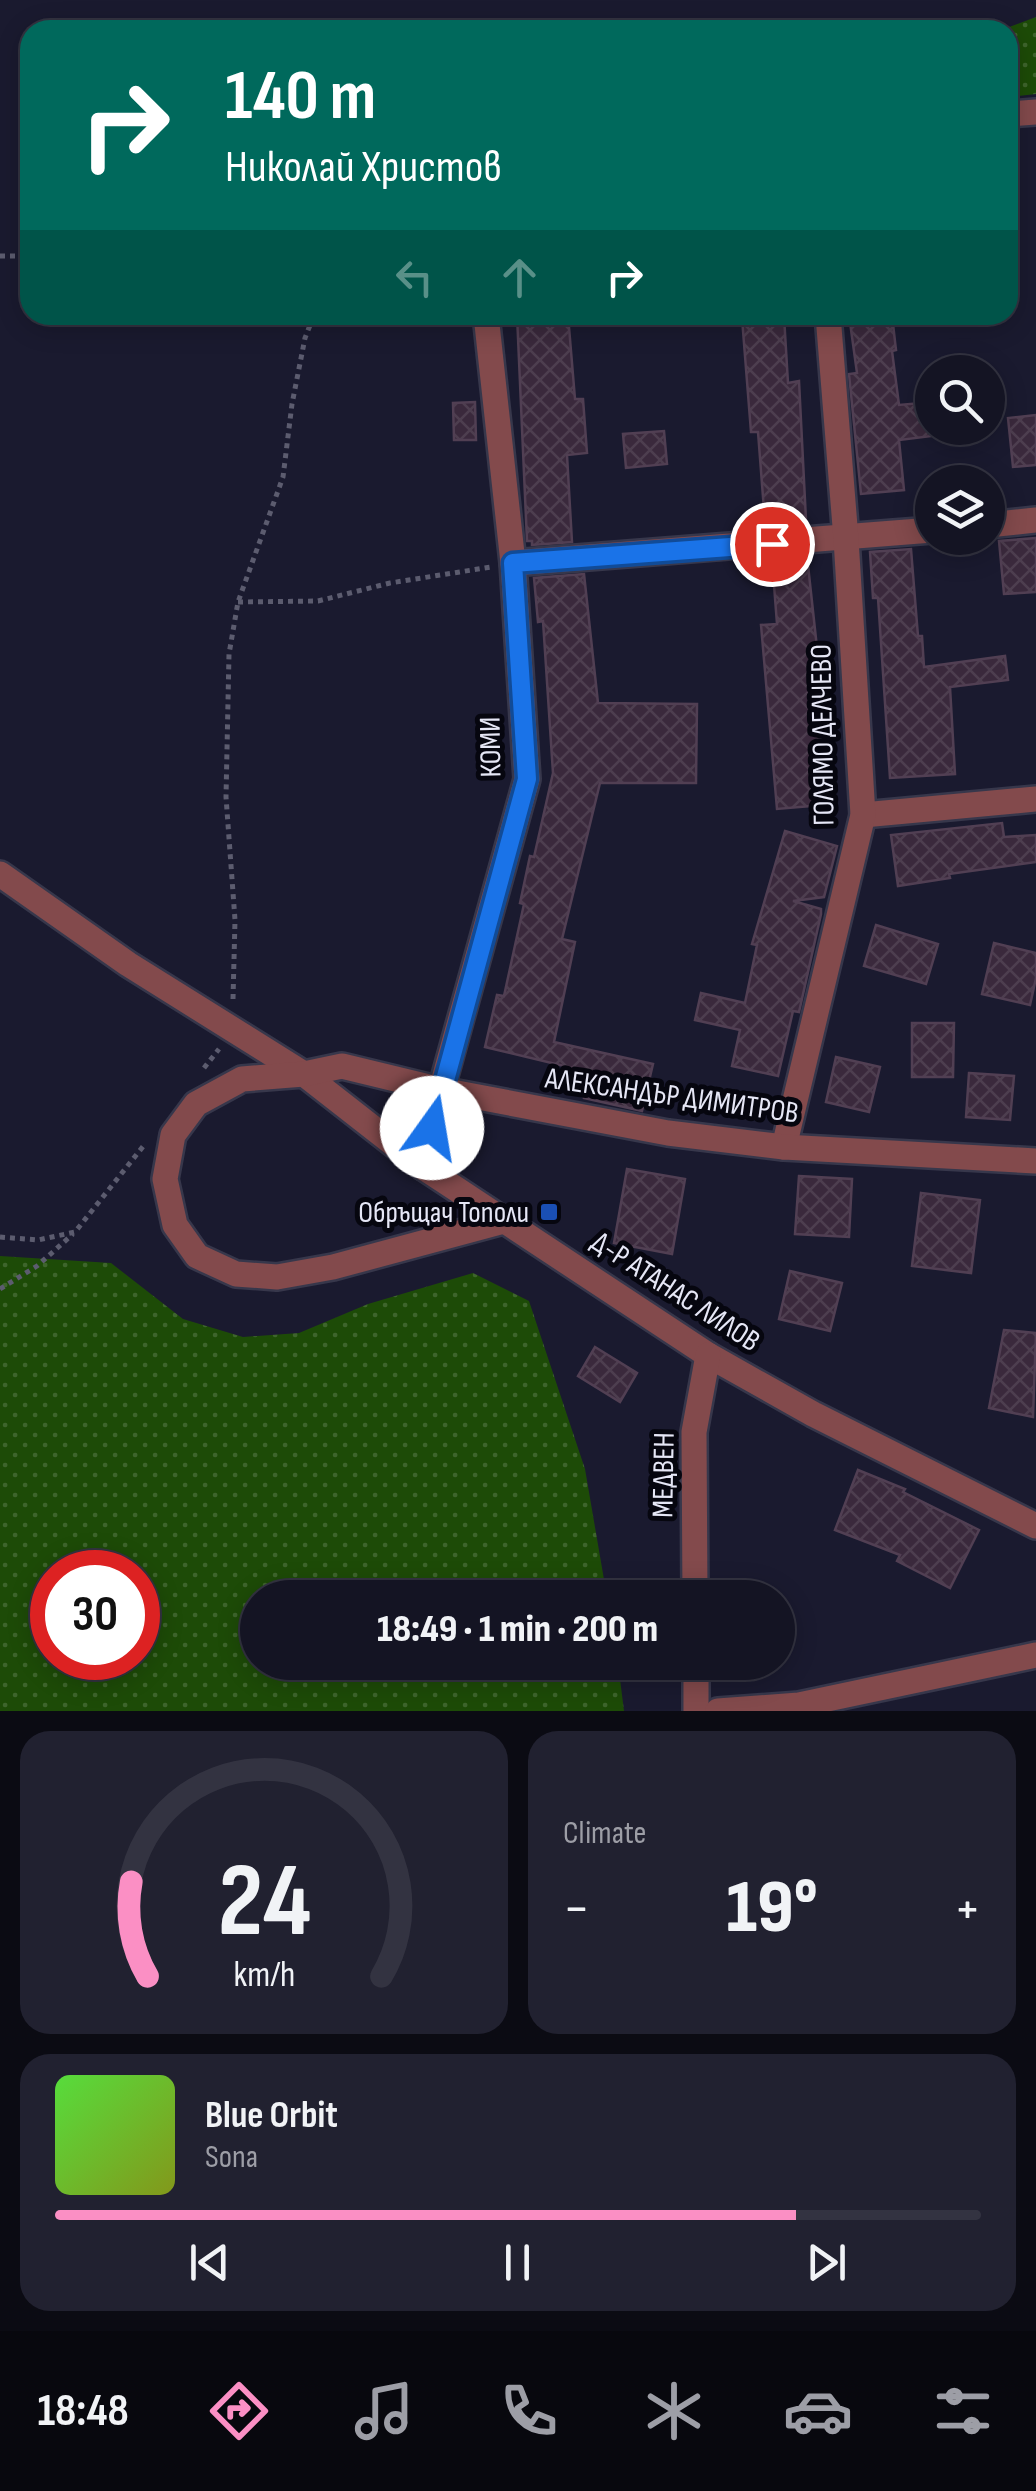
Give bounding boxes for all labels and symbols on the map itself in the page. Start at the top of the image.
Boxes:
pin [730,502,815,587]
street label: ГОЛЯМО ДЕЛЧЕВО [803,644,843,826]
street label: КОМИ [472,716,510,778]
street label: АЛЕКСАНДЪР ДИМИТРОВ [542,1060,801,1132]
position arrow [380,1076,484,1180]
place label: Обръщач Тополи [358,1195,529,1231]
marker: Обръщач Тополи [538,1201,560,1223]
street label: Д-Р АТАНАС ЛИЛОВ [584,1224,767,1360]
street label: МЕДВЕН [645,1432,683,1518]
speed limit sign: 30 [30,1550,160,1680]

